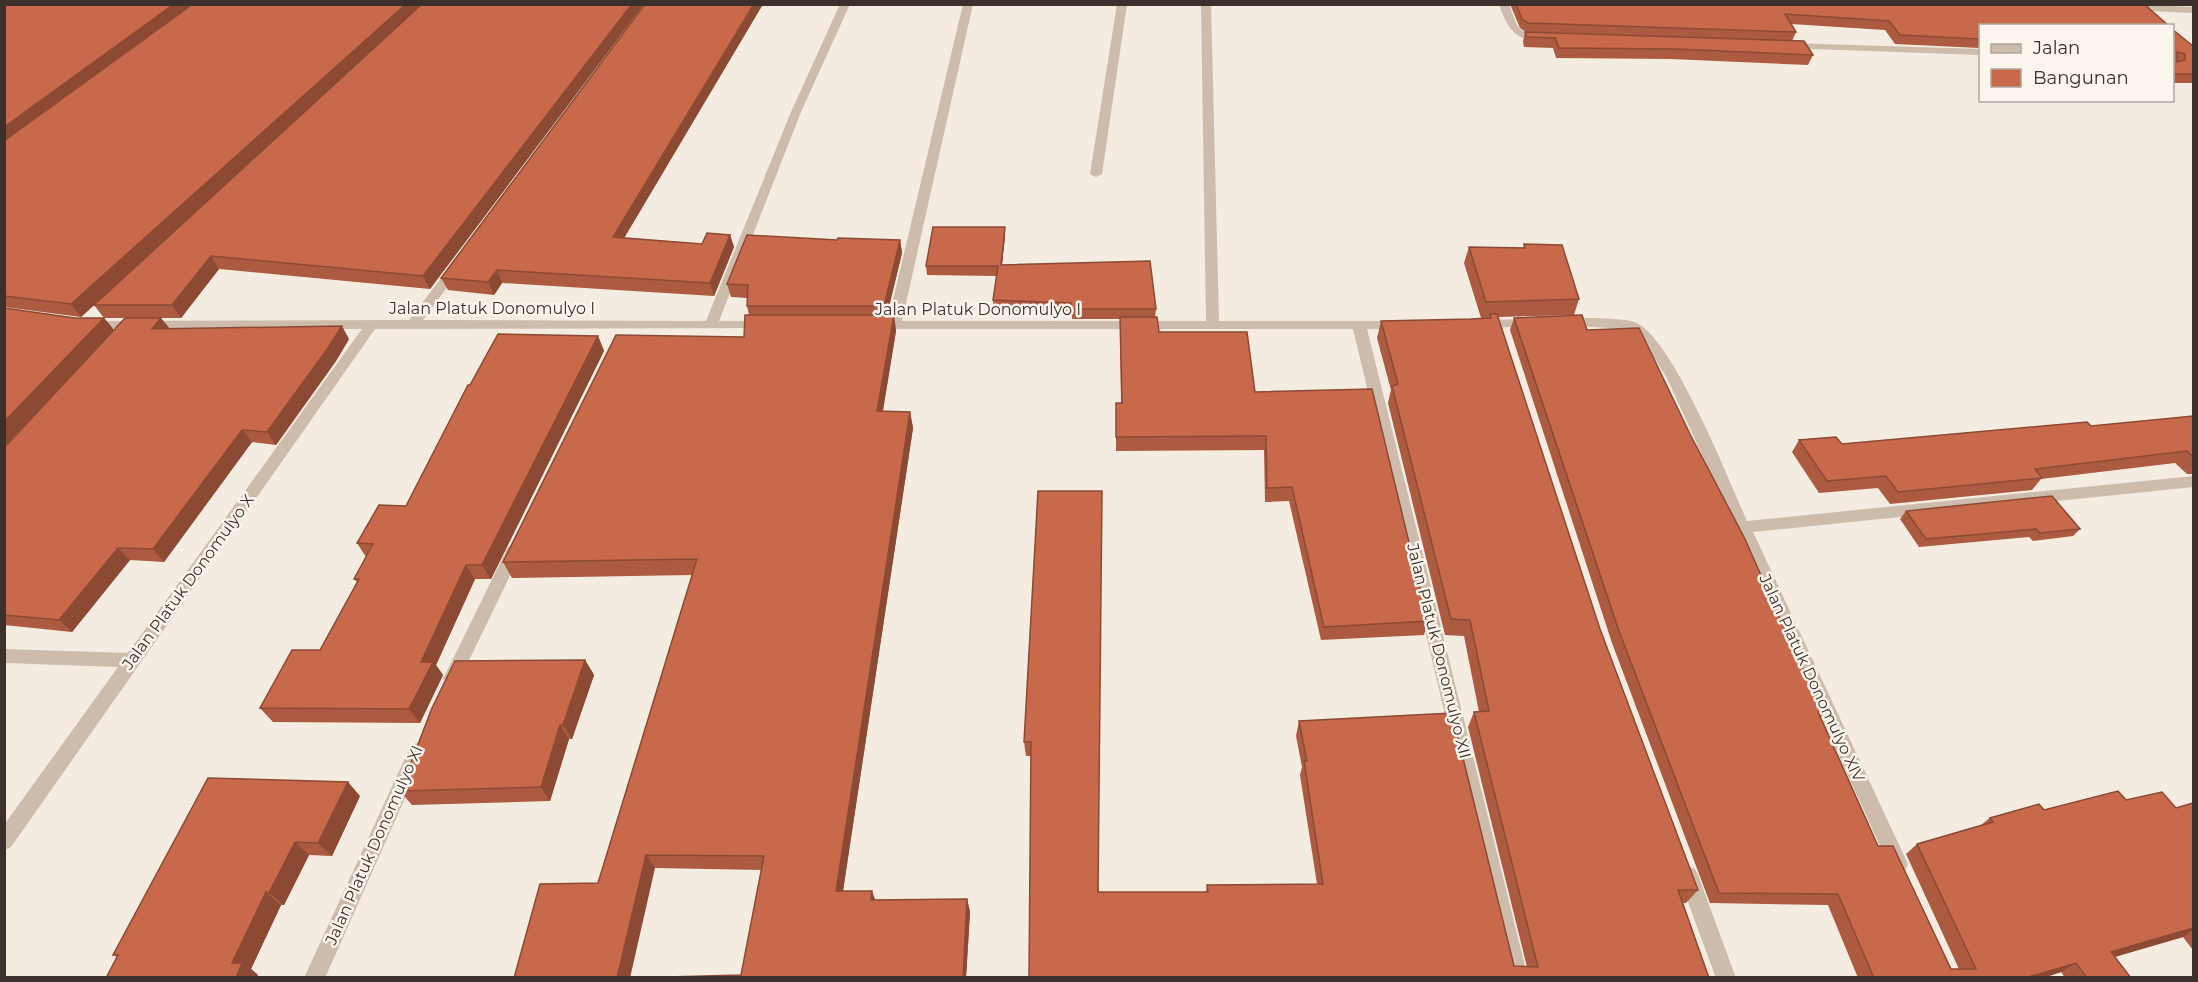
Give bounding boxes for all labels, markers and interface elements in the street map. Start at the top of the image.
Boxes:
legend [1979,24,2174,102]
text: Jalan [2032,37,2080,59]
text: Bangunan [2033,67,2129,89]
street label: Jalan Platuk Donomulyo I [388,299,595,318]
street label: Jalan Platuk Donomulyo I [874,300,1081,319]
street label: Jalan Platuk Donomulyo X [118,490,258,674]
street label: Jalan Platuk Donomulyo XII [1403,541,1475,761]
street label: Jalan Platuk Donomulyo XIV [1755,570,1869,786]
street label: Jalan Platuk Donomulyo XI [321,742,427,949]

